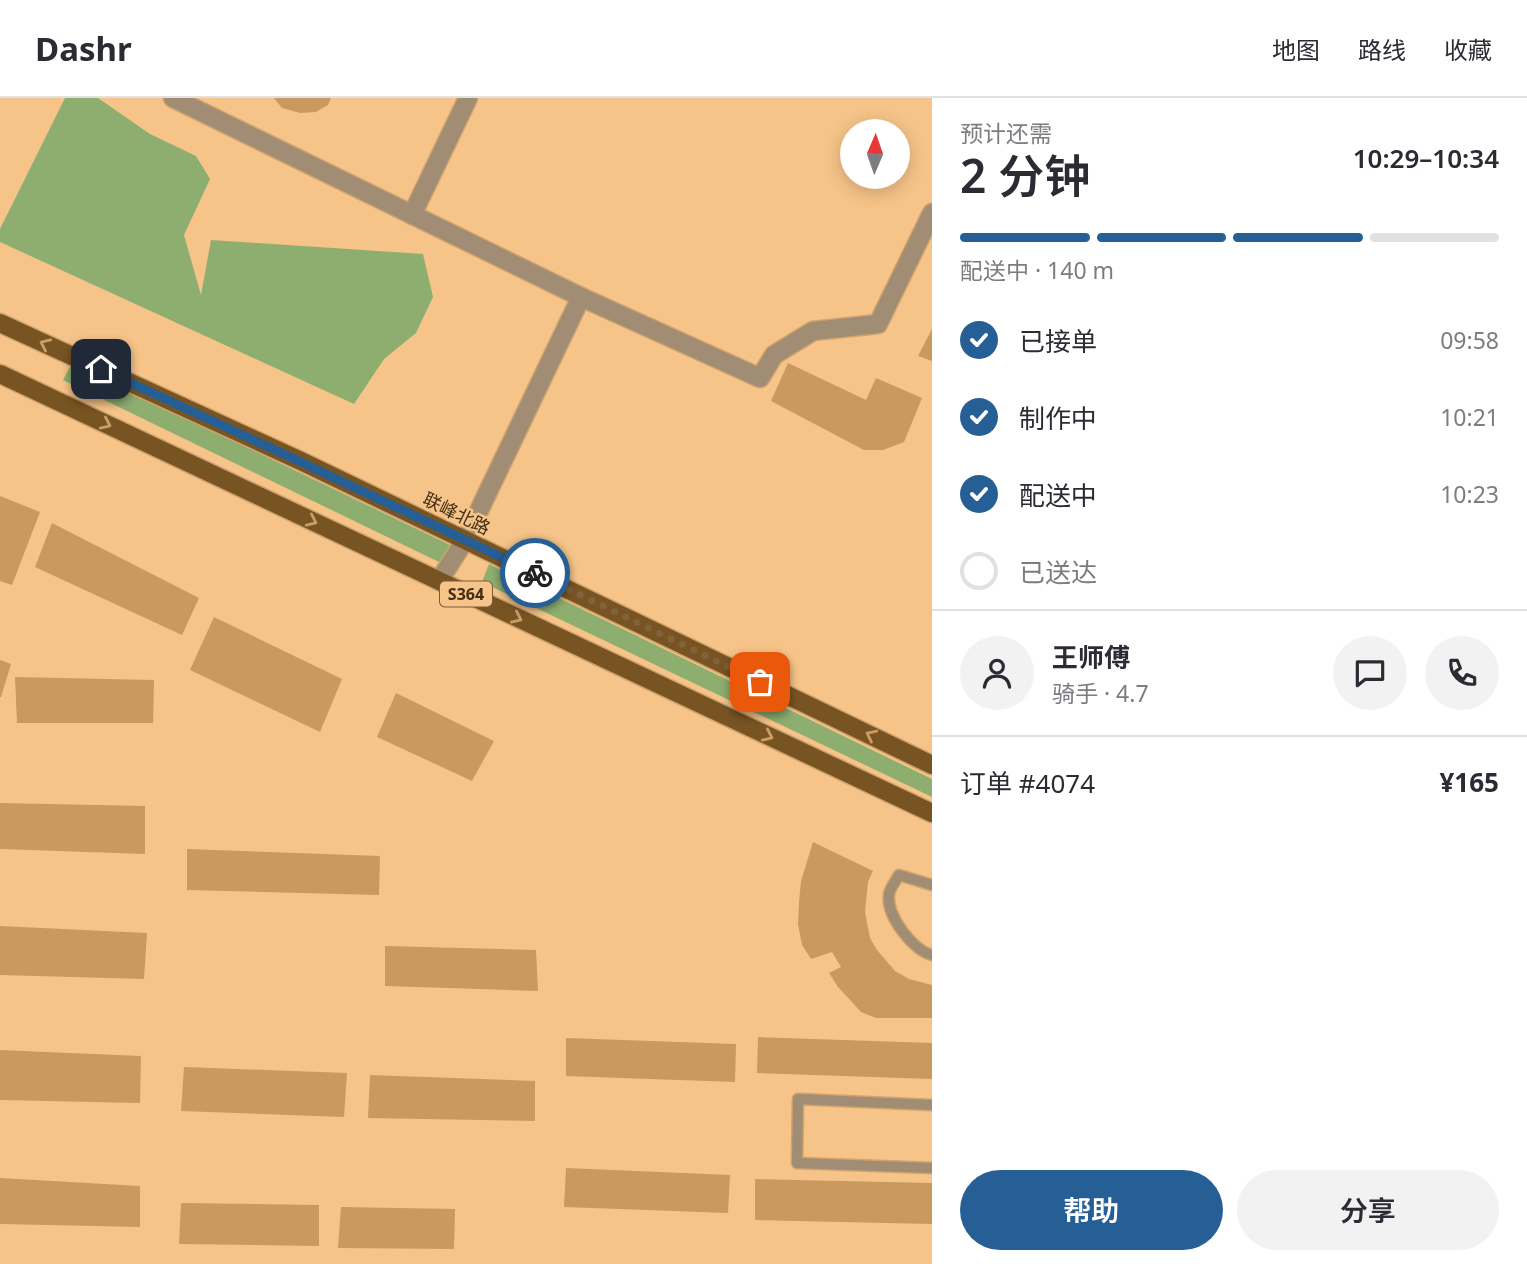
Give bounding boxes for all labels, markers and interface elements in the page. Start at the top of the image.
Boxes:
text: Dashr [35,26,132,71]
text: 地图 [1272,33,1320,66]
text: 路线 [1358,33,1406,66]
text: 收藏 [1444,33,1492,66]
text: 预计还需 [960,117,1052,149]
north arrow [840,119,910,189]
map controls [840,119,910,189]
text: 10:29–10:34 [1353,140,1499,176]
text: 2 分钟 [960,144,1090,206]
text: 配送中 · 140 m [960,254,1114,286]
icon: check [960,321,998,359]
text: 已接单 [1019,323,1097,359]
text: 09:58 [1440,324,1499,356]
one-way arrow [40,338,52,352]
pin [71,339,131,399]
icon: home [82,350,120,388]
icon: check [960,398,998,436]
text: 制作中 [1019,400,1097,436]
text: 10:21 [1440,401,1499,433]
one-way arrow [99,415,111,429]
icon: check [960,475,998,513]
text: 配送中 [1019,477,1097,513]
text: 10:23 [1440,478,1499,510]
street label: 联峰北路 [419,486,495,540]
one-way arrow [305,513,317,527]
courier [500,538,570,608]
icon: bike [516,554,554,592]
text: 已送达 [1019,554,1097,590]
road number: S364 [440,582,492,607]
one-way arrow [510,610,523,624]
button: person [960,636,1034,710]
button: chat [1333,636,1407,710]
button: phone [1425,636,1499,710]
text: 王师傅 [1052,639,1130,675]
pin [730,652,790,712]
icon: bag [741,663,779,701]
text: 骑手 · 4.7 [1052,677,1149,709]
one-way arrow [760,728,773,742]
one-way arrow [865,729,878,743]
text: ¥165 [1440,764,1499,800]
text: 订单 #4074 [960,765,1095,801]
button: 帮助 [960,1170,1223,1250]
button: 分享 [1237,1170,1499,1250]

